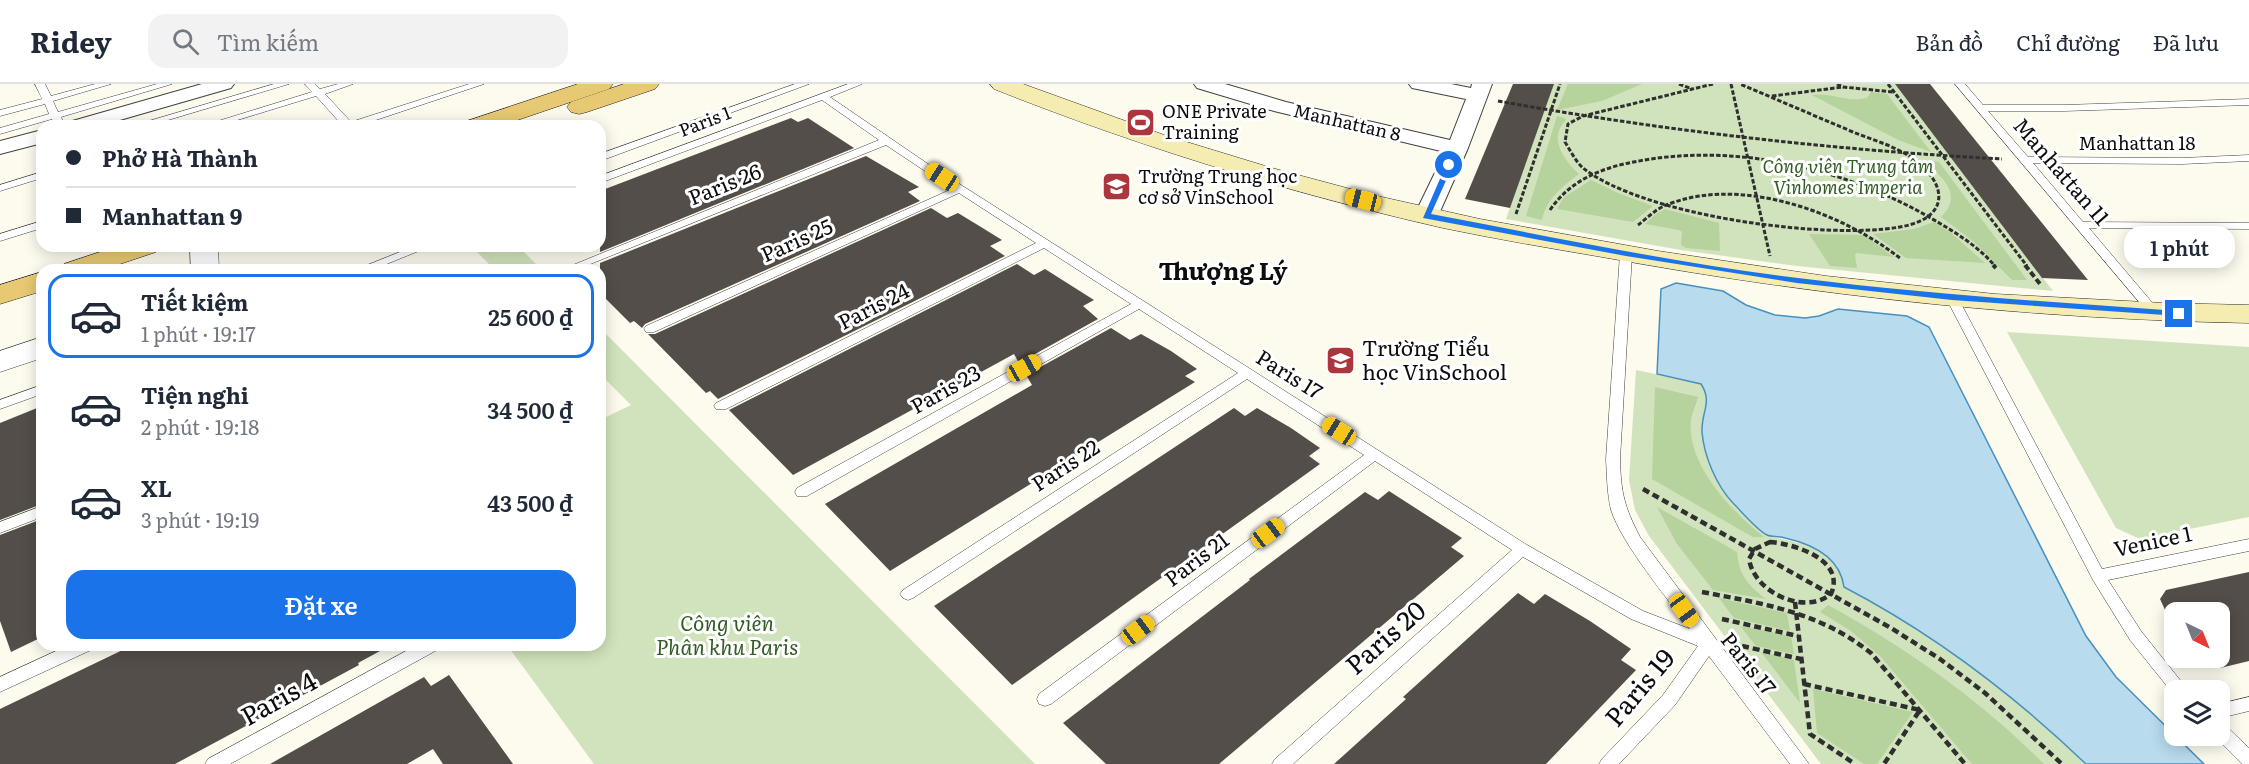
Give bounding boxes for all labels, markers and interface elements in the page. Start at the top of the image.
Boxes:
search box [148,14,568,68]
text: Ridey [30,20,112,62]
icon: search [169,25,202,58]
text: Tìm kiếm [217,25,319,58]
text: Bản đồ [1916,26,1983,57]
text: Chỉ đường [2016,26,2120,57]
text: Đã lưu [2153,26,2219,57]
street label: Manhattan 8 [1291,96,1404,147]
place label: ONE Private Training [1162,97,1267,145]
street label: Paris 1 [674,98,734,143]
sports icon: ONE Private Training [1125,106,1157,138]
street label: Manhattan 11 [2007,110,2119,231]
street label: Manhattan 18 [2079,129,2196,156]
text: Phở Hà Thành [102,141,258,174]
route start [1435,151,1462,178]
park label: Công viên Trung tâm Vinhomes Imperia [1763,152,1934,200]
street label: Paris 26 [683,154,765,211]
car [922,160,962,194]
place label: Trường Trung học cơ sở VinSchool [1138,162,1297,210]
school or university icon: Trường Trung học cơ sở VinSchool [1101,171,1133,203]
car [1343,187,1383,213]
text: Manhattan 9 [102,199,242,232]
street label: Paris 25 [755,209,837,268]
callout: 1 phút [2124,227,2234,269]
text: 1 phút [2150,232,2209,262]
district label: Thượng Lý [1158,252,1288,287]
street label: Paris 24 [832,273,914,336]
text: Tiết kiệm [141,285,248,318]
icon: car [69,289,123,343]
text: 25 600 ₫ [488,300,573,333]
route end [2165,300,2192,327]
text: 1 phút · 19:17 [141,318,256,348]
place label: Trường Tiểu học VinSchool [1362,331,1507,386]
street label: Paris 17 [1251,340,1330,406]
school or university icon: Trường Tiểu học VinSchool [1325,345,1357,377]
car [1004,351,1044,385]
street label: Paris 23 [904,356,986,420]
text: Tiện nghi [141,378,249,411]
icon: car [69,382,123,436]
text: 34 500 ₫ [487,393,573,426]
text: 2 phút · 19:18 [141,411,259,441]
car [1319,414,1359,448]
street label: Paris 22 [1024,430,1105,498]
text: XL [141,471,172,504]
icon: car [69,475,123,529]
text: 43 500 ₫ [487,486,573,519]
text: 3 phút · 19:19 [141,504,259,534]
car [1248,515,1288,551]
street label: Venice 1 [2111,516,2195,563]
street label: Paris 21 [1157,523,1235,593]
button: Đặt xe [66,570,576,639]
street label: Paris 20 [1336,590,1433,682]
car [1666,590,1702,630]
north arrow [2164,602,2230,668]
map controls [2164,602,2230,746]
park label: Công viên Phân khu Paris [656,606,798,661]
car [1118,612,1158,648]
street label: Paris 17 [1715,624,1785,701]
street label: Paris 19 [1594,639,1682,734]
street label: Paris 4 [233,660,323,734]
button: layers [2164,680,2230,746]

